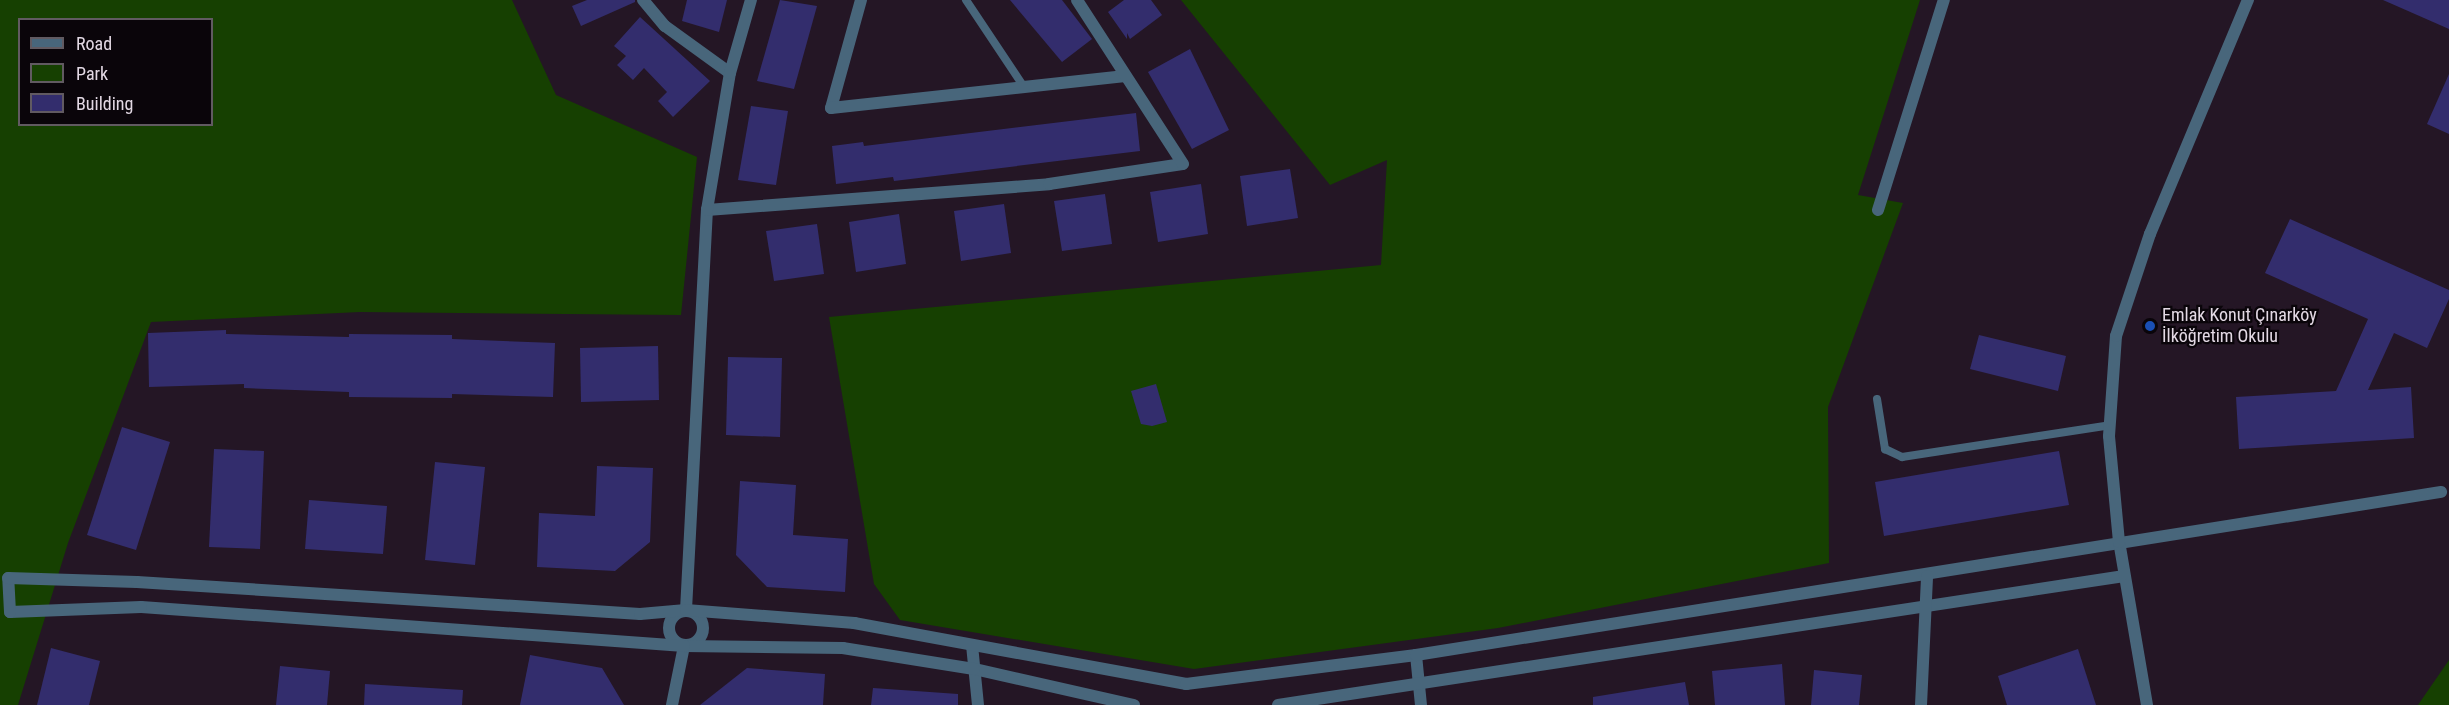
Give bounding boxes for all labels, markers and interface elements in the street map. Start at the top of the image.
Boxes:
legend [18,18,213,126]
text: Road [76,33,112,54]
text: Park [76,63,108,84]
text: Building [76,93,133,114]
place label: Emlak Konut Çınarköy İlköğretim Okulu [2162,305,2317,348]
marker: Emlak Konut Çınarköy İlköğretim Okulu [2143,319,2157,333]

